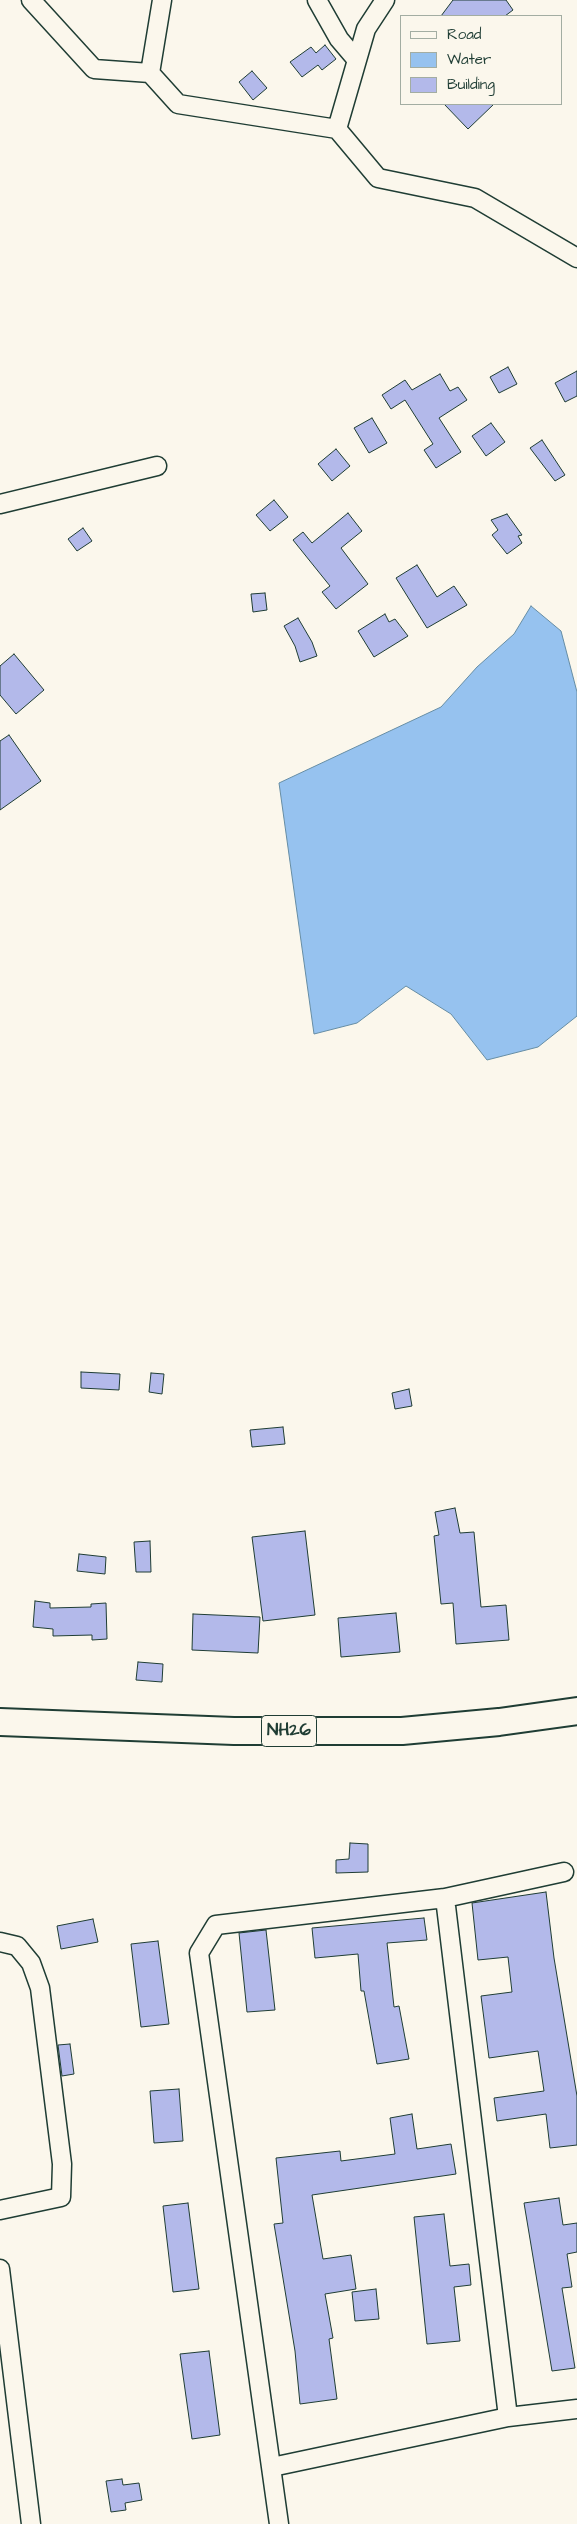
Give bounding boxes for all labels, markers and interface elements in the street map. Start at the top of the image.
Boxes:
legend [400,15,562,105]
text: Road [447,24,481,45]
text: Water [447,49,491,70]
text: Building [447,74,495,95]
road number: NH26 [262,1715,316,1746]

